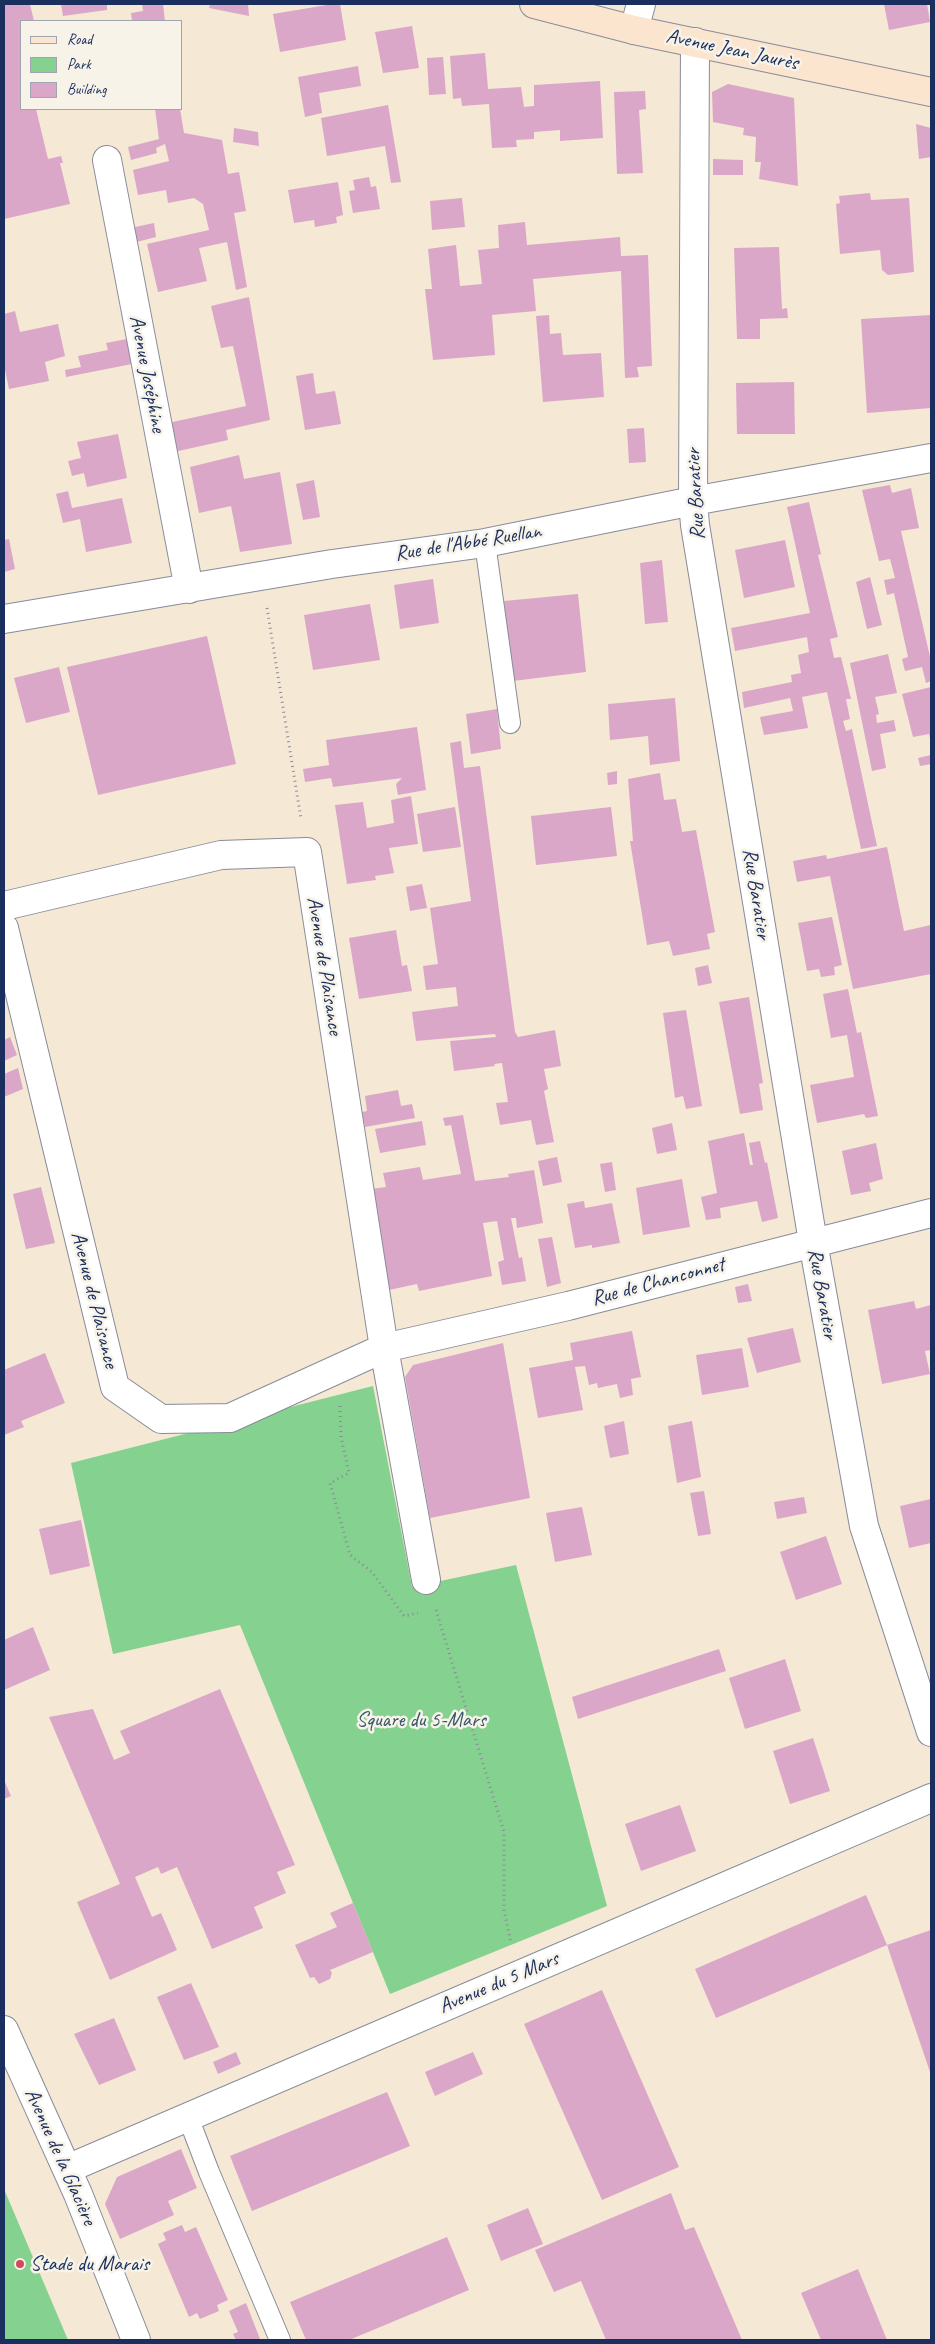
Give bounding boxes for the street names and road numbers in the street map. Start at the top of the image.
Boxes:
street label: Avenue Jean Jaurès [664,24,800,76]
street label: Avenue Joséphine [123,313,171,435]
street label: Rue Baratier [681,448,711,540]
street label: Rue de l'Abbé Ruellan [393,519,543,567]
street label: Rue Baratier [736,847,776,941]
street label: Avenue de Plaisance [301,895,347,1037]
street label: Avenue de Plaisance [65,1229,123,1371]
street label: Rue Baratier [802,1247,842,1341]
street label: Rue de Chanconnet [589,1252,727,1312]
street label: Avenue du 5 Mars [435,1946,563,2020]
street label: Avenue de la Glacière [19,2085,101,2229]

